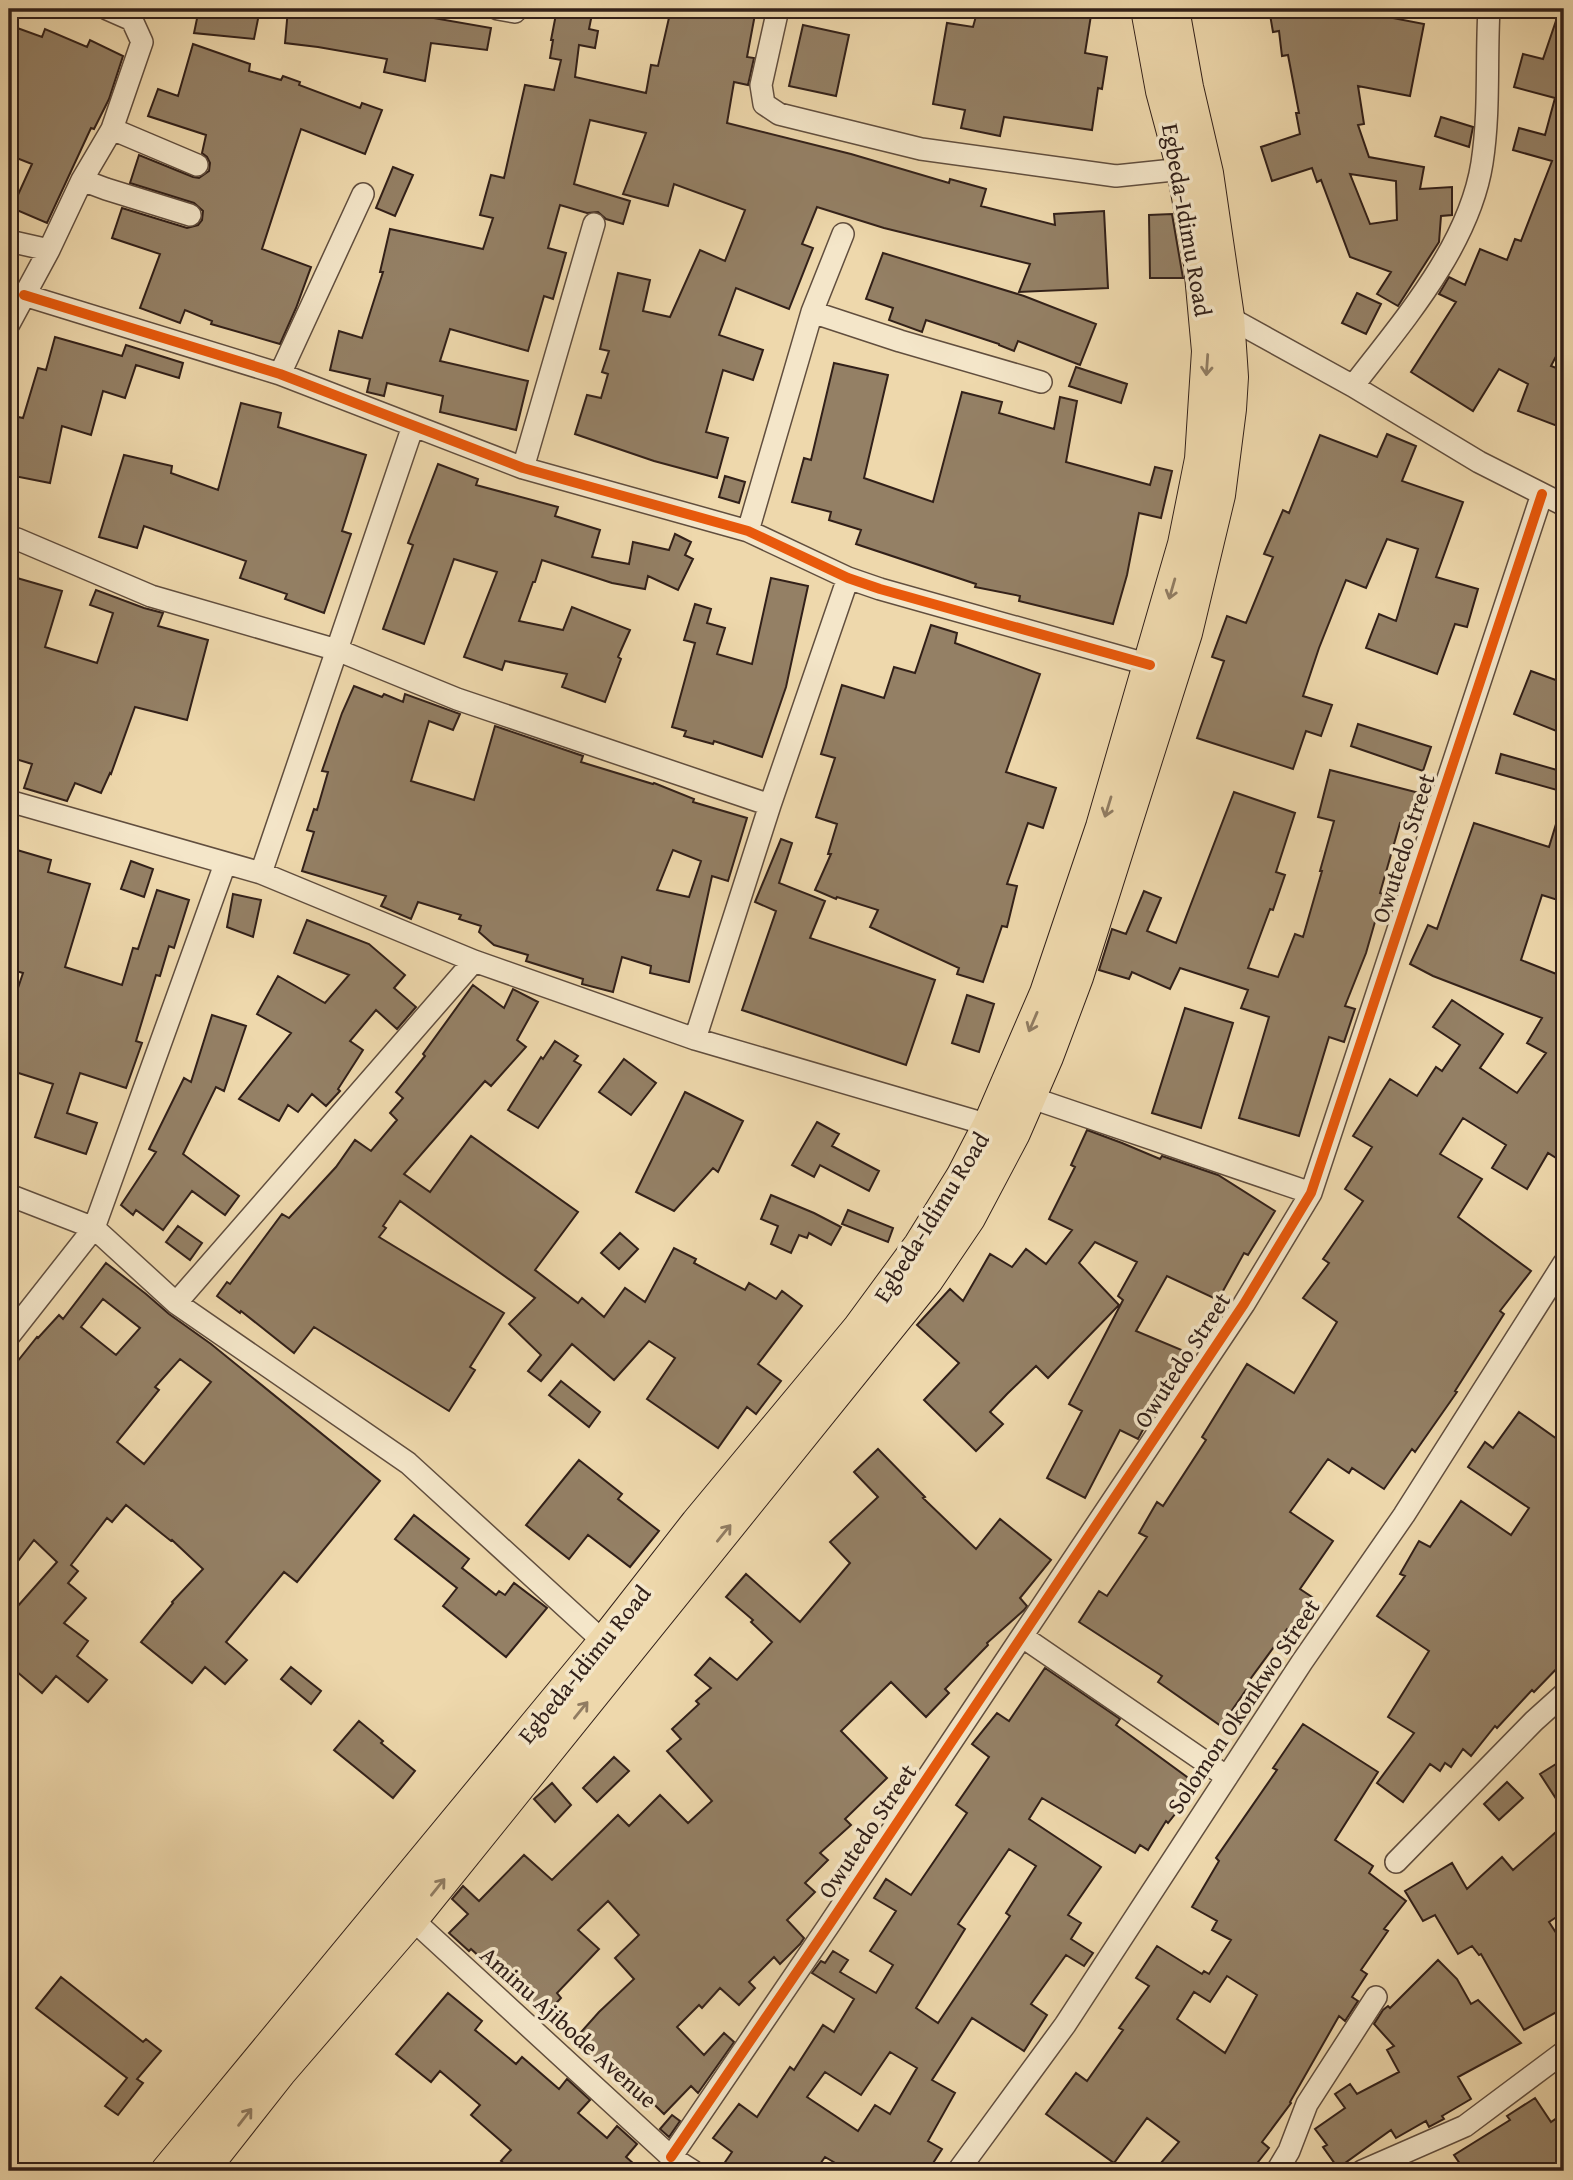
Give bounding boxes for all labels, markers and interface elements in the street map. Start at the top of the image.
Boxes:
street label: Egbeda-Idimu Road [1153,121,1221,319]
one-way arrow [1200,353,1213,376]
one-way arrow [1164,578,1177,600]
street label: Owutedo Street [1362,768,1444,927]
one-way arrow [1100,796,1113,818]
one-way arrow [1026,1011,1039,1032]
street label: Egbeda-Idimu Road [864,1125,998,1309]
street label: Owutedo Street [1125,1285,1239,1435]
one-way arrow [716,1524,731,1542]
street label: Egbeda-Idimu Road [509,1577,659,1751]
street label: Solomon Okonkwo Street [1158,1591,1328,1821]
one-way arrow [573,1701,589,1719]
street label: Owutedo Street [809,1756,925,1905]
one-way arrow [430,1879,446,1897]
street label: Aminu Ajibode Avenue [473,1938,665,2116]
one-way arrow [237,2109,252,2127]

